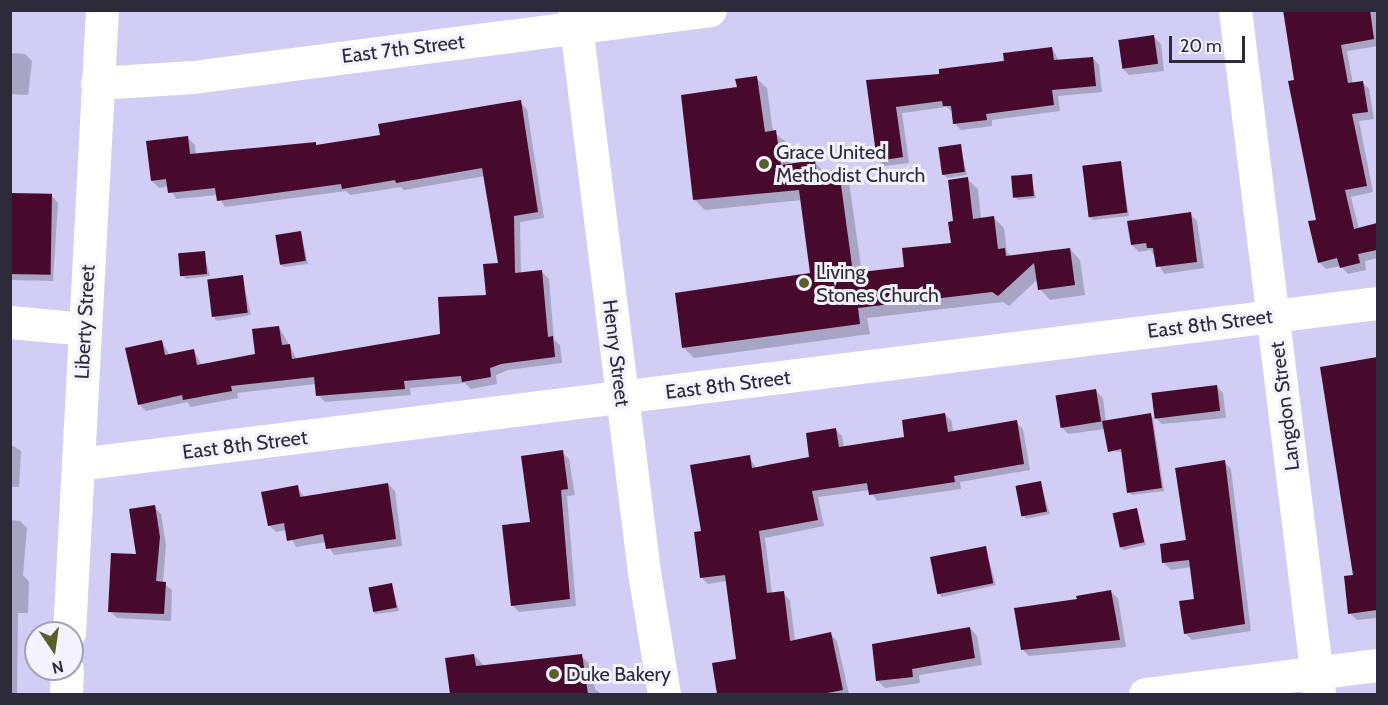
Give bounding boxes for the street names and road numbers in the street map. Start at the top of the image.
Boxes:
street label: East 7th Street [340,30,466,68]
street label: Liberty Street [70,264,100,380]
street label: Henry Street [598,298,634,408]
street label: East 8th Street [1146,304,1274,344]
street label: Langdon Street [1265,340,1305,472]
street label: East 8th Street [664,365,792,405]
street label: East 8th Street [181,425,309,465]

